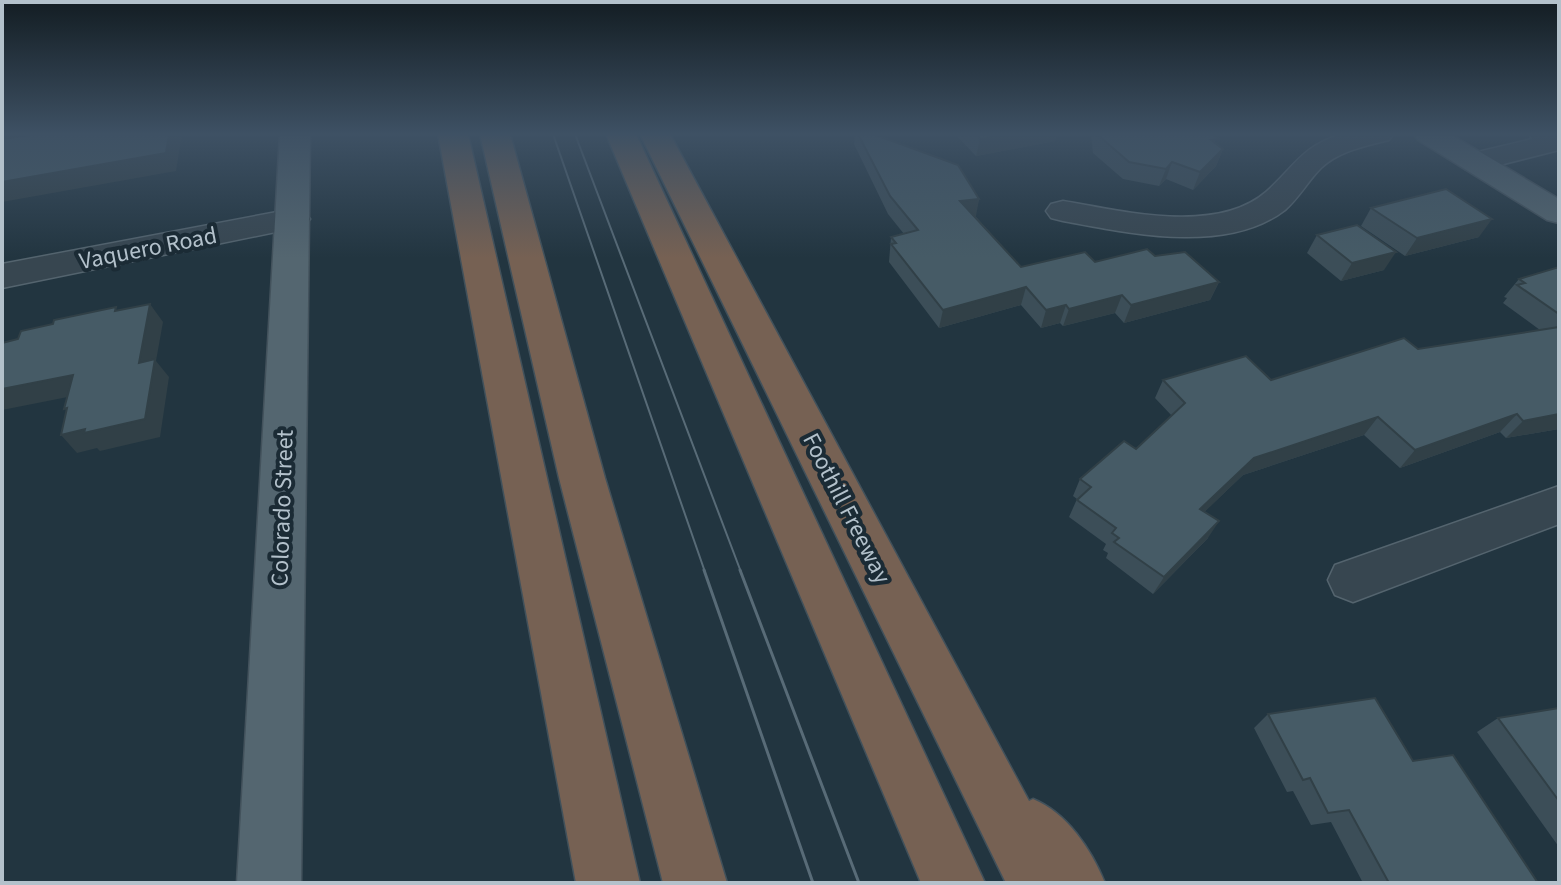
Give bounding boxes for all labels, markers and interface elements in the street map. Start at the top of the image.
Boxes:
street label: Vaquero Road [76,218,220,279]
street label: Foothill Freeway [794,427,900,590]
street label: Colorado Street [262,429,303,587]

